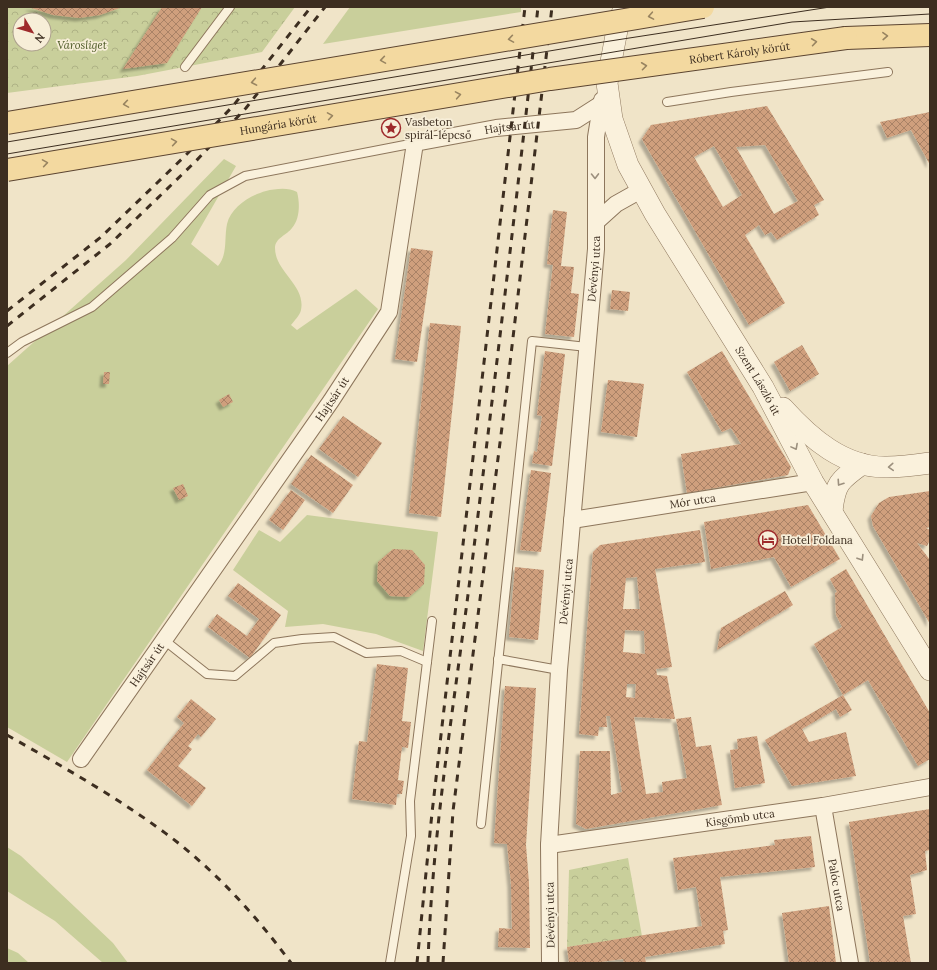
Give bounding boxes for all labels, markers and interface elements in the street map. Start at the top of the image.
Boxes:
one-way arrow [648,11,654,20]
north arrow [12,12,52,52]
text: N [31,30,48,46]
one-way arrow [882,32,888,41]
one-way arrow [508,34,514,43]
park label: Városliget [57,38,107,52]
one-way arrow [811,38,818,47]
street label: Róbert Károly körút [688,39,792,67]
one-way arrow [379,55,386,64]
one-way arrow [641,62,647,71]
one-way arrow [251,77,257,86]
one-way arrow [455,91,461,99]
one-way arrow [123,99,129,108]
street label: Hungária körút [239,111,318,138]
one-way arrow [327,113,333,121]
place label: Vasbeton spirál-lépcső [404,115,471,142]
place icon: Vasbeton spirál-lépcső [380,117,402,139]
street label: Hajtsár út [483,117,536,137]
one-way arrow [171,138,177,147]
one-way arrow [42,160,49,168]
one-way arrow [591,173,599,179]
street label: Dévényi utca [584,235,603,303]
street label: Szent László út [732,344,784,418]
street label: Hajtsár út [312,373,352,424]
one-way arrow [790,442,797,450]
one-way arrow [888,462,894,471]
one-way arrow [837,479,845,486]
street label: Mór utca [668,490,717,512]
hotel icon: Hotel Foldana [757,529,779,551]
place label: Hotel Foldana [782,533,853,547]
one-way arrow [856,554,864,561]
street label: Dévényi utca [556,558,576,625]
street label: Hajtsár út [127,639,168,690]
street label: Kisgömb utca [705,806,776,830]
street label: Palóc utca [825,858,848,912]
street label: Dévényi utca [542,881,558,948]

